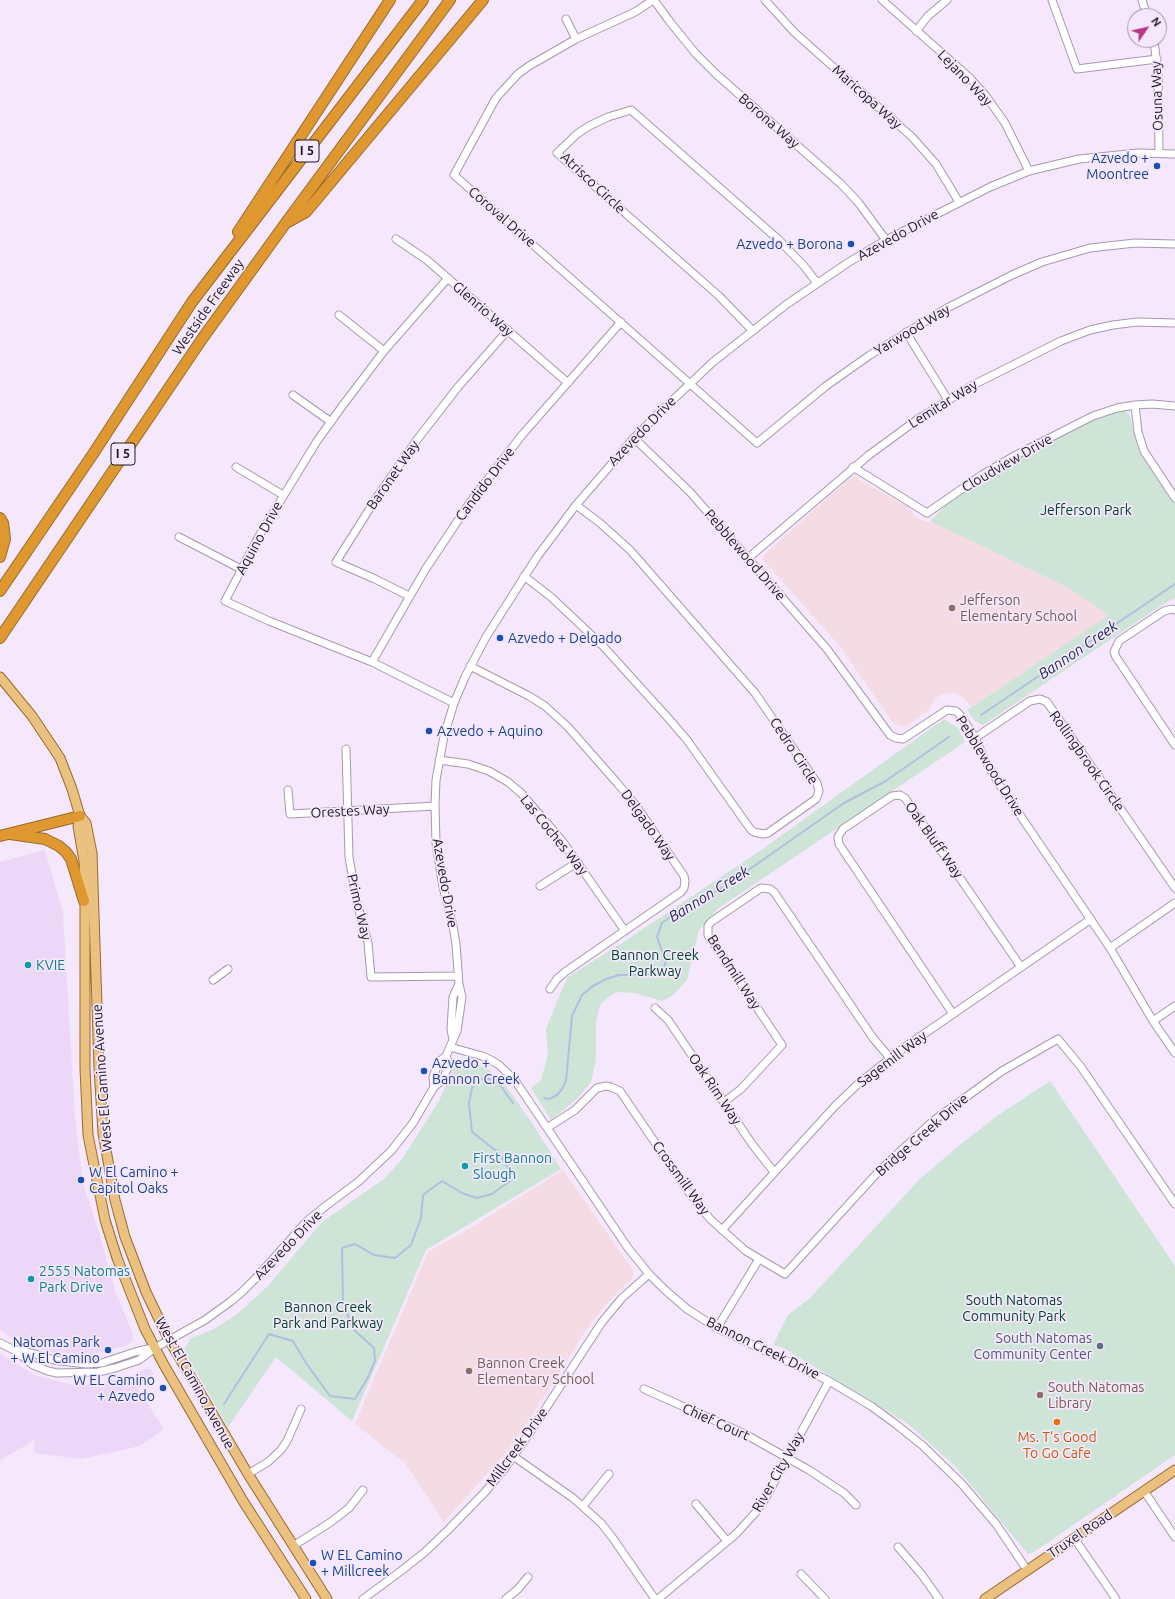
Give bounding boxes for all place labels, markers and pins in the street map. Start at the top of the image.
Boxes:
place label: Azvedo + Moontree [1086,150,1149,182]
marker: Azvedo + Moontree [1152,161,1162,171]
place label: Azvedo + Borona [736,236,843,252]
marker: Azvedo + Borona [846,239,856,249]
place label: Jefferson Elementary School [960,592,1077,624]
marker: Jefferson Elementary School [947,603,957,613]
place label: Azvedo + Delgado [508,630,622,646]
marker: Azvedo + Delgado [495,633,505,643]
place label: Azvedo + Aquino [437,723,543,739]
marker: Azvedo + Aquino [424,726,434,736]
place label: KVIE [36,957,65,973]
marker: KVIE [23,960,33,970]
place label: Azvedo + Bannon Creek [432,1055,520,1088]
marker: Azvedo + Bannon Creek [419,1066,429,1076]
place label: First Bannon Slough [473,1150,552,1182]
marker: First Bannon Slough [460,1161,470,1171]
place label: W El Camino + Capitol Oaks [89,1164,178,1196]
marker: W El Camino + Capitol Oaks [76,1175,86,1185]
place label: 2555 Natomas Park Drive [39,1263,130,1296]
marker: 2555 Natomas Park Drive [26,1274,36,1284]
place label: South Natomas Community Center [973,1330,1092,1362]
place label: Natomas Park + W El Camino [11,1334,100,1366]
marker: South Natomas Community Center [1095,1341,1105,1351]
marker: Natomas Park + W El Camino [103,1345,113,1355]
place label: Bannon Creek Elementary School [477,1355,594,1388]
marker: Bannon Creek Elementary School [464,1366,474,1376]
place label: W EL Camino + Azvedo [73,1372,155,1404]
place label: South Natomas Library [1048,1379,1144,1412]
marker: W EL Camino + Azvedo [158,1383,168,1393]
marker: South Natomas Library [1035,1390,1045,1400]
marker: Ms. T's Good To Go Cafe [1052,1417,1062,1427]
place label: Ms. T's Good To Go Cafe [1017,1429,1097,1462]
place label: W EL Camino + Millcreek [321,1547,403,1580]
marker: W EL Camino + Millcreek [308,1558,318,1568]

